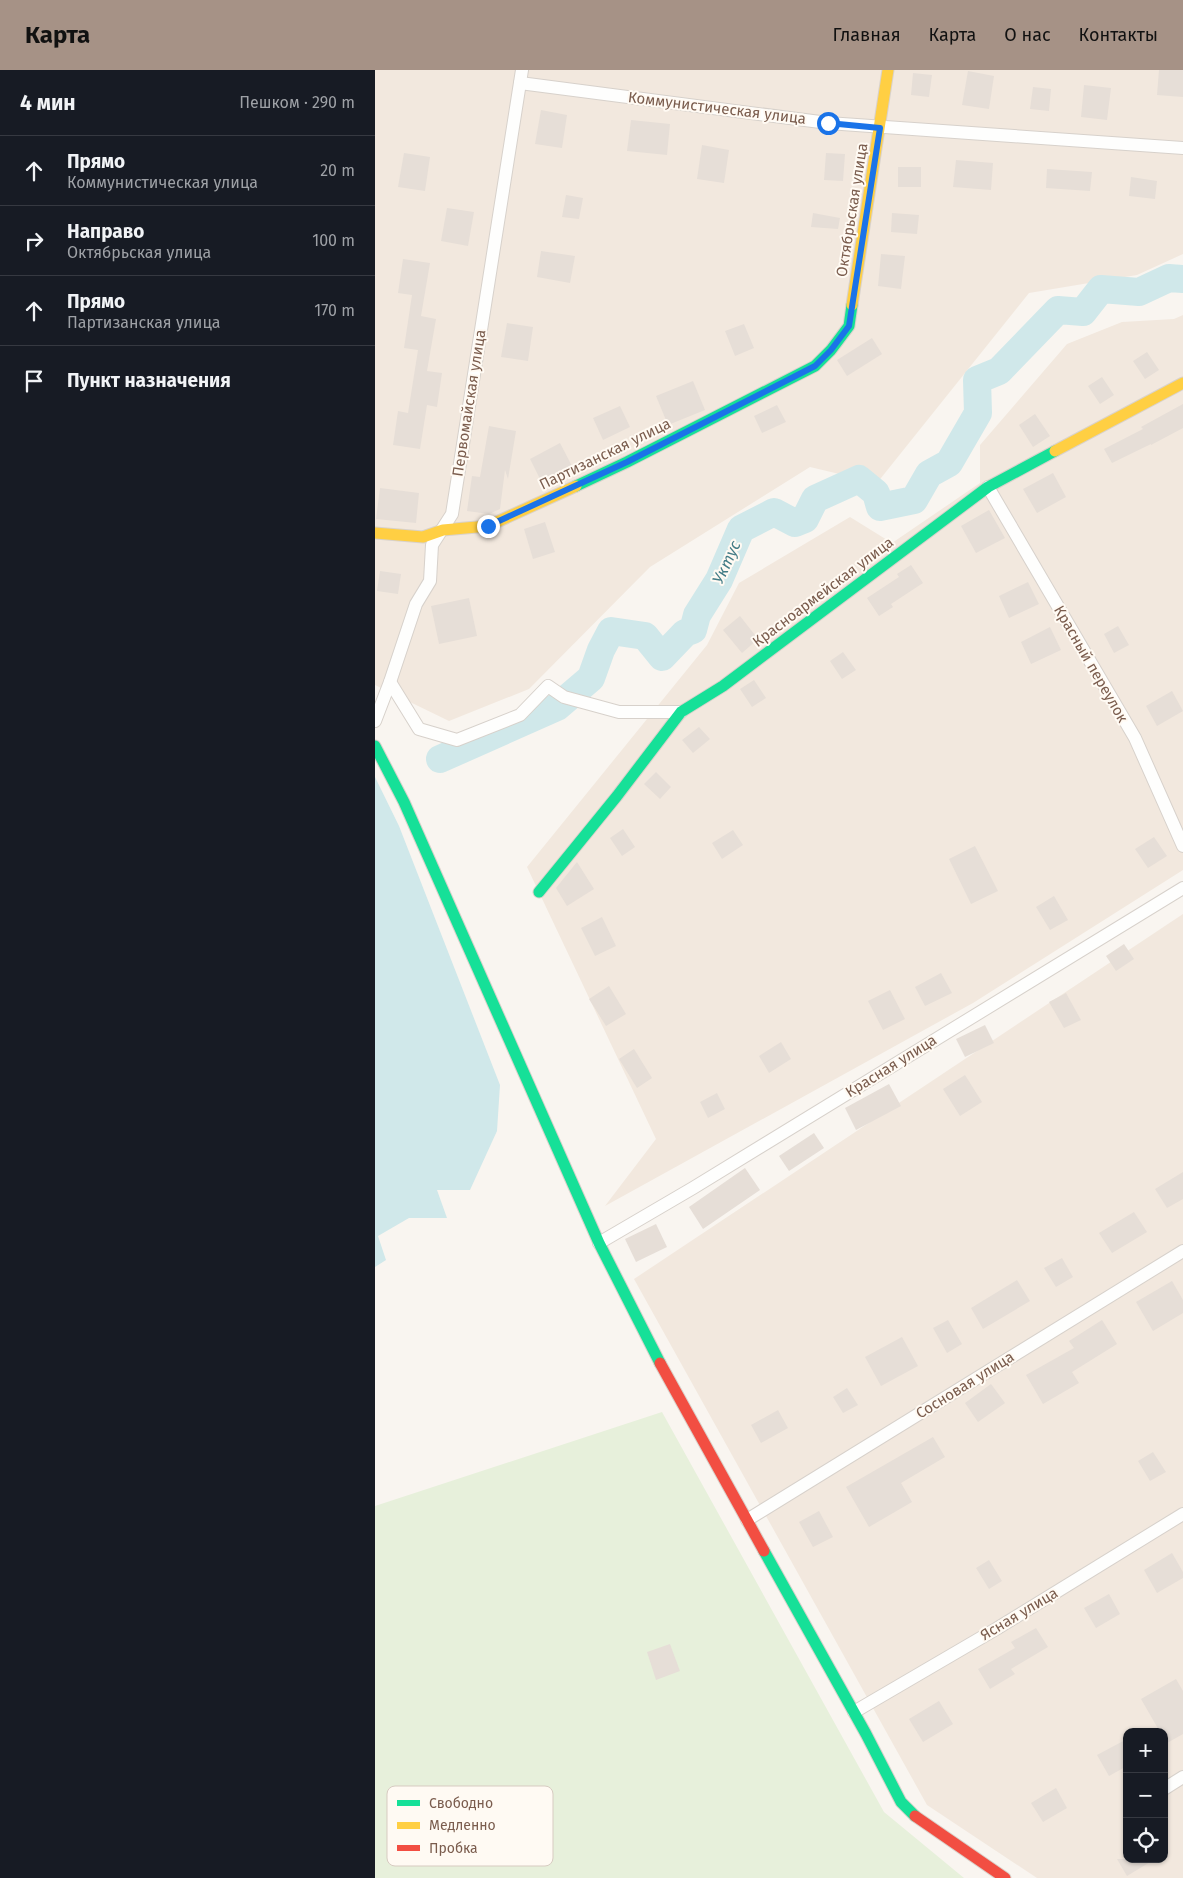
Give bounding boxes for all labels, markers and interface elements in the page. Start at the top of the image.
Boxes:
text: Карта [25,21,90,49]
text: Главная [833,24,901,46]
text: Карта [929,24,976,46]
text: О нас [1004,24,1051,46]
text: Контакты [1079,24,1158,46]
street label: Коммунистическая улица [627,88,807,128]
text: 4 мин [20,90,76,116]
text: Пешком · 290 m [239,93,355,112]
route start [817,112,840,135]
street label: Октябрьская улица [833,142,871,278]
text: Прямо [67,150,125,173]
icon: ahead [20,157,48,185]
text: 20 m [320,161,355,180]
text: Коммунистическая улица [67,173,258,192]
text: Направо [67,220,144,243]
icon: right [20,227,48,255]
text: 100 m [312,231,355,250]
text: Октябрьская улица [67,243,211,262]
text: Прямо [67,290,125,313]
icon: ahead [20,297,48,325]
text: 170 m [314,301,355,320]
text: Партизанская улица [67,313,221,332]
street label: Первомайская улица [448,328,490,478]
icon: arrive [20,367,48,395]
text: Пункт назначения [67,369,231,392]
street label: Партизанская улица [536,414,674,494]
route end [477,515,500,538]
street label: Красноармейская улица [749,533,897,651]
water label: Уктус [708,537,745,587]
street label: Красный переулок [1050,602,1132,726]
street label: Красная улица [842,1031,940,1101]
street label: Сосновая улица [913,1348,1017,1422]
street label: Ясная улица [977,1584,1061,1644]
map controls [1123,1728,1168,1863]
button: + [1123,1728,1168,1773]
button: − [1123,1773,1168,1818]
legend [387,1786,553,1866]
text: Свободно [429,1795,493,1812]
text: Медленно [429,1817,496,1834]
button: locate [1123,1818,1168,1863]
text: Пробка [429,1840,478,1857]

